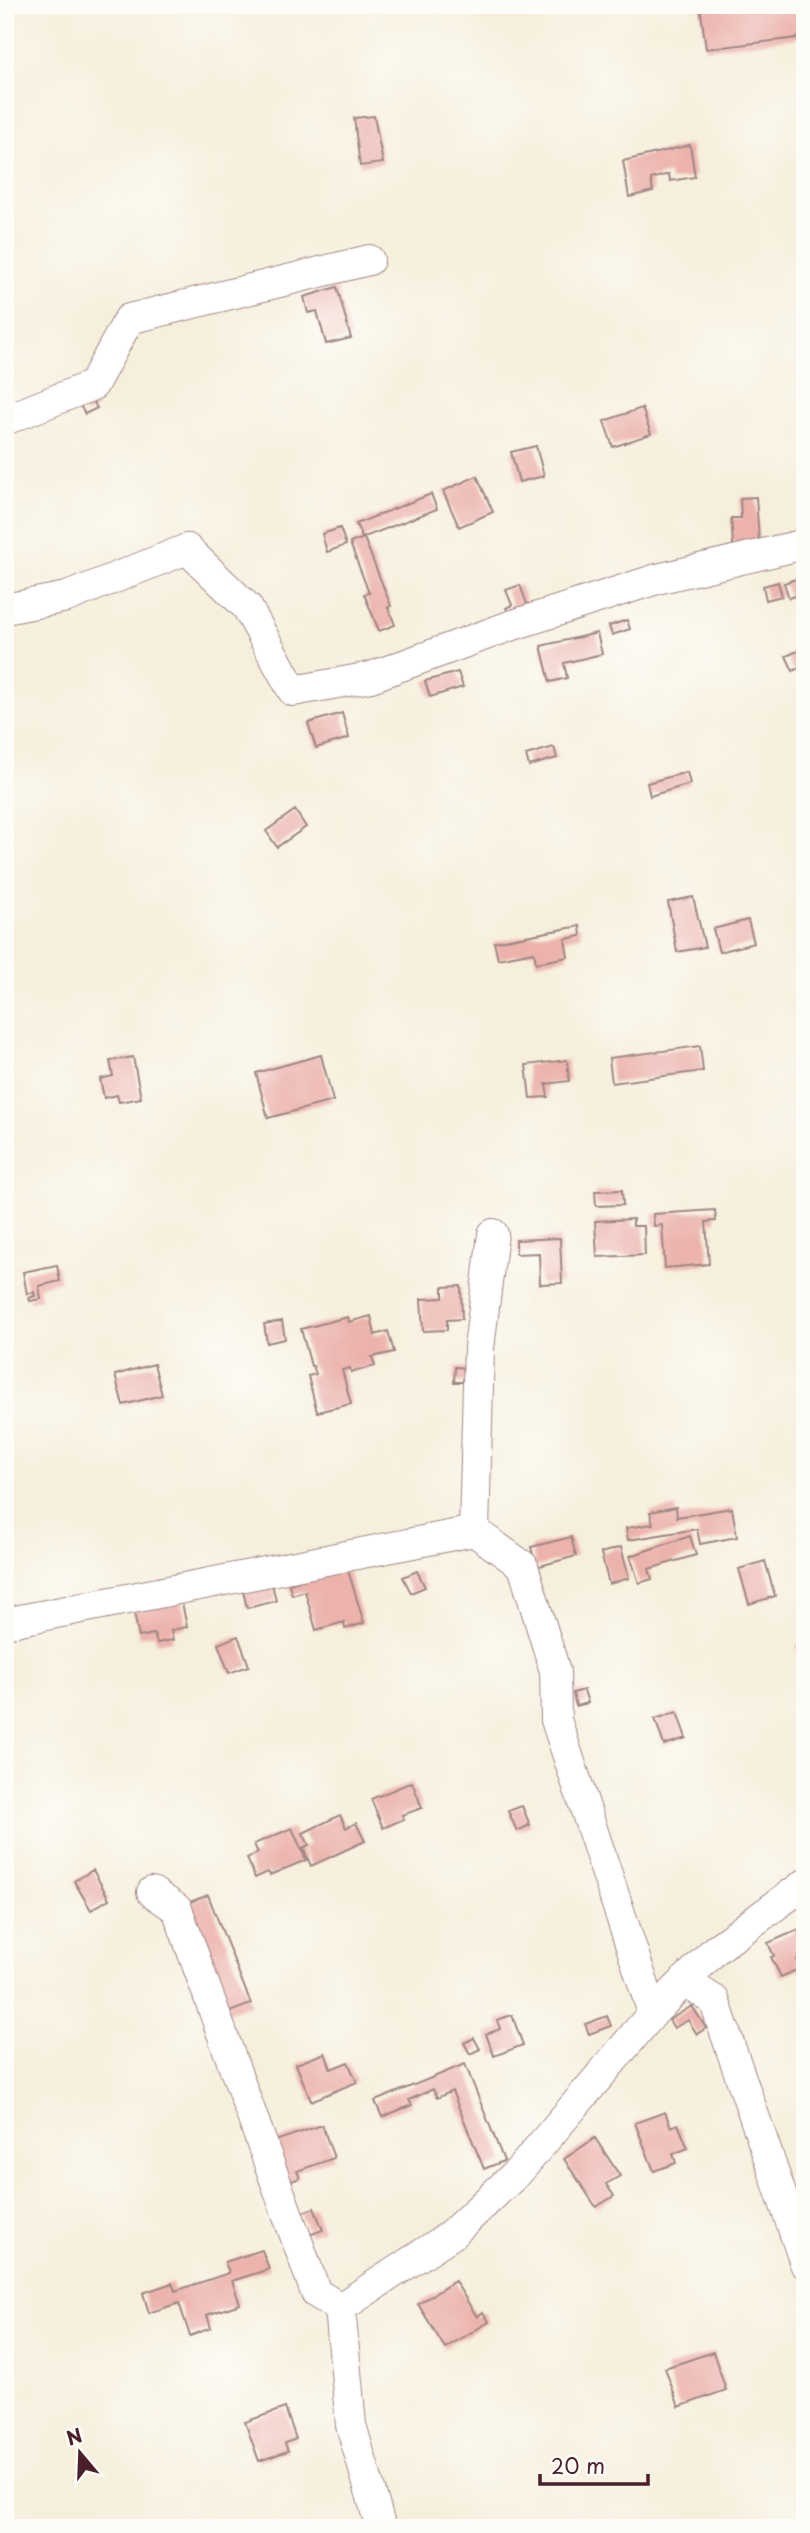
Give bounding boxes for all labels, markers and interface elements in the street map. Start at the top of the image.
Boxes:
north arrow [46,2418,116,2488]
text: N [62,2420,86,2452]
scale bar [540,2442,649,2486]
text: 20 m [551,2449,605,2481]

